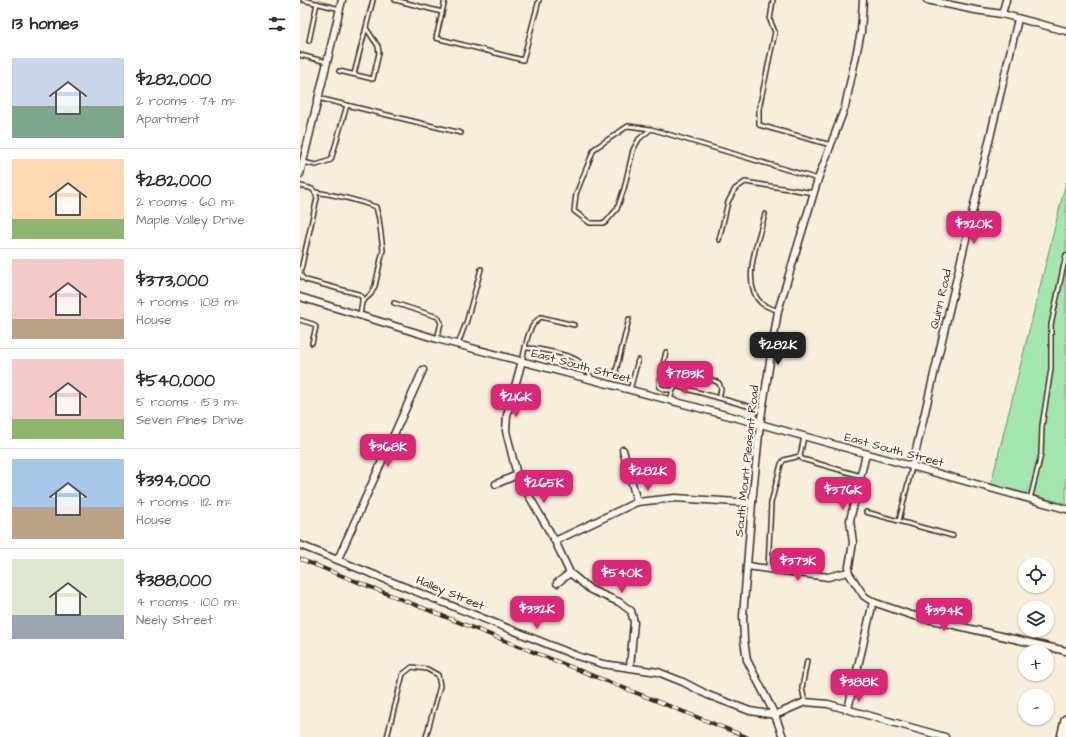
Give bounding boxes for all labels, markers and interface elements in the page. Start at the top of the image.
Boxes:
text: 13 homes [12,12,79,36]
icon: filters [266,13,288,35]
text: $282,000 [136,68,211,92]
icon: home [44,74,92,122]
text: 2 rooms · 74 m² [136,92,236,110]
text: Apartment [136,110,200,128]
text: $282,000 [136,169,211,193]
icon: home [44,175,92,223]
text: 2 rooms · 60 m² [136,193,236,211]
text: Maple Valley Drive [136,211,244,229]
pin: $320K [946,211,1002,245]
text: $320K [955,215,993,233]
street label: Quinn Road [926,267,956,331]
text: $373,000 [136,269,208,293]
icon: home [44,275,92,323]
text: 4 rooms · 108 m² [136,293,239,311]
text: House [136,311,171,329]
pin: $282K [750,332,806,366]
text: $282K [759,336,797,354]
street label: East South Street [530,345,633,387]
pin: $783K [657,361,713,395]
text: $783K [666,365,704,383]
text: $540,000 [136,369,215,393]
icon: home [44,375,92,423]
pin: $216K [488,384,544,418]
street label: South Mount Pleasant Road [731,384,763,538]
text: $216K [500,388,532,406]
text: 5 rooms · 153 m² [136,393,239,411]
text: Seven Pines Drive [136,411,244,429]
street label: East South Street [843,429,946,471]
pin: $368K [360,434,416,468]
text: $368K [369,438,407,456]
pin: $282K [620,458,676,492]
text: $282K [629,462,667,480]
text: $394,000 [136,469,211,493]
pin: $265K [516,470,572,504]
text: $265K [524,474,564,492]
icon: home [44,475,92,523]
pin: $376K [815,477,871,511]
text: $376K [824,481,862,499]
text: 4 rooms · 112 m² [136,493,232,511]
text: House [136,511,171,529]
pin: $373K [770,548,826,582]
text: $373K [780,552,816,570]
map controls [1018,557,1054,725]
button: locate [1018,557,1054,593]
pin: $540K [594,560,650,594]
text: $540K [601,564,643,582]
text: $388,000 [136,569,211,593]
street label: Halley Street [413,572,487,615]
icon: home [44,575,92,623]
text: 4 rooms · 100 m² [136,593,239,611]
pin: $332K [509,596,565,630]
pin: $394K [916,598,972,632]
text: $332K [519,600,555,618]
button: layers [1018,601,1054,637]
text: $394K [925,602,963,620]
text: Neely Street [136,611,213,629]
button: + [1018,645,1054,681]
pin: $388K [831,669,887,703]
text: $388K [840,673,878,691]
button: − [1018,689,1054,725]

